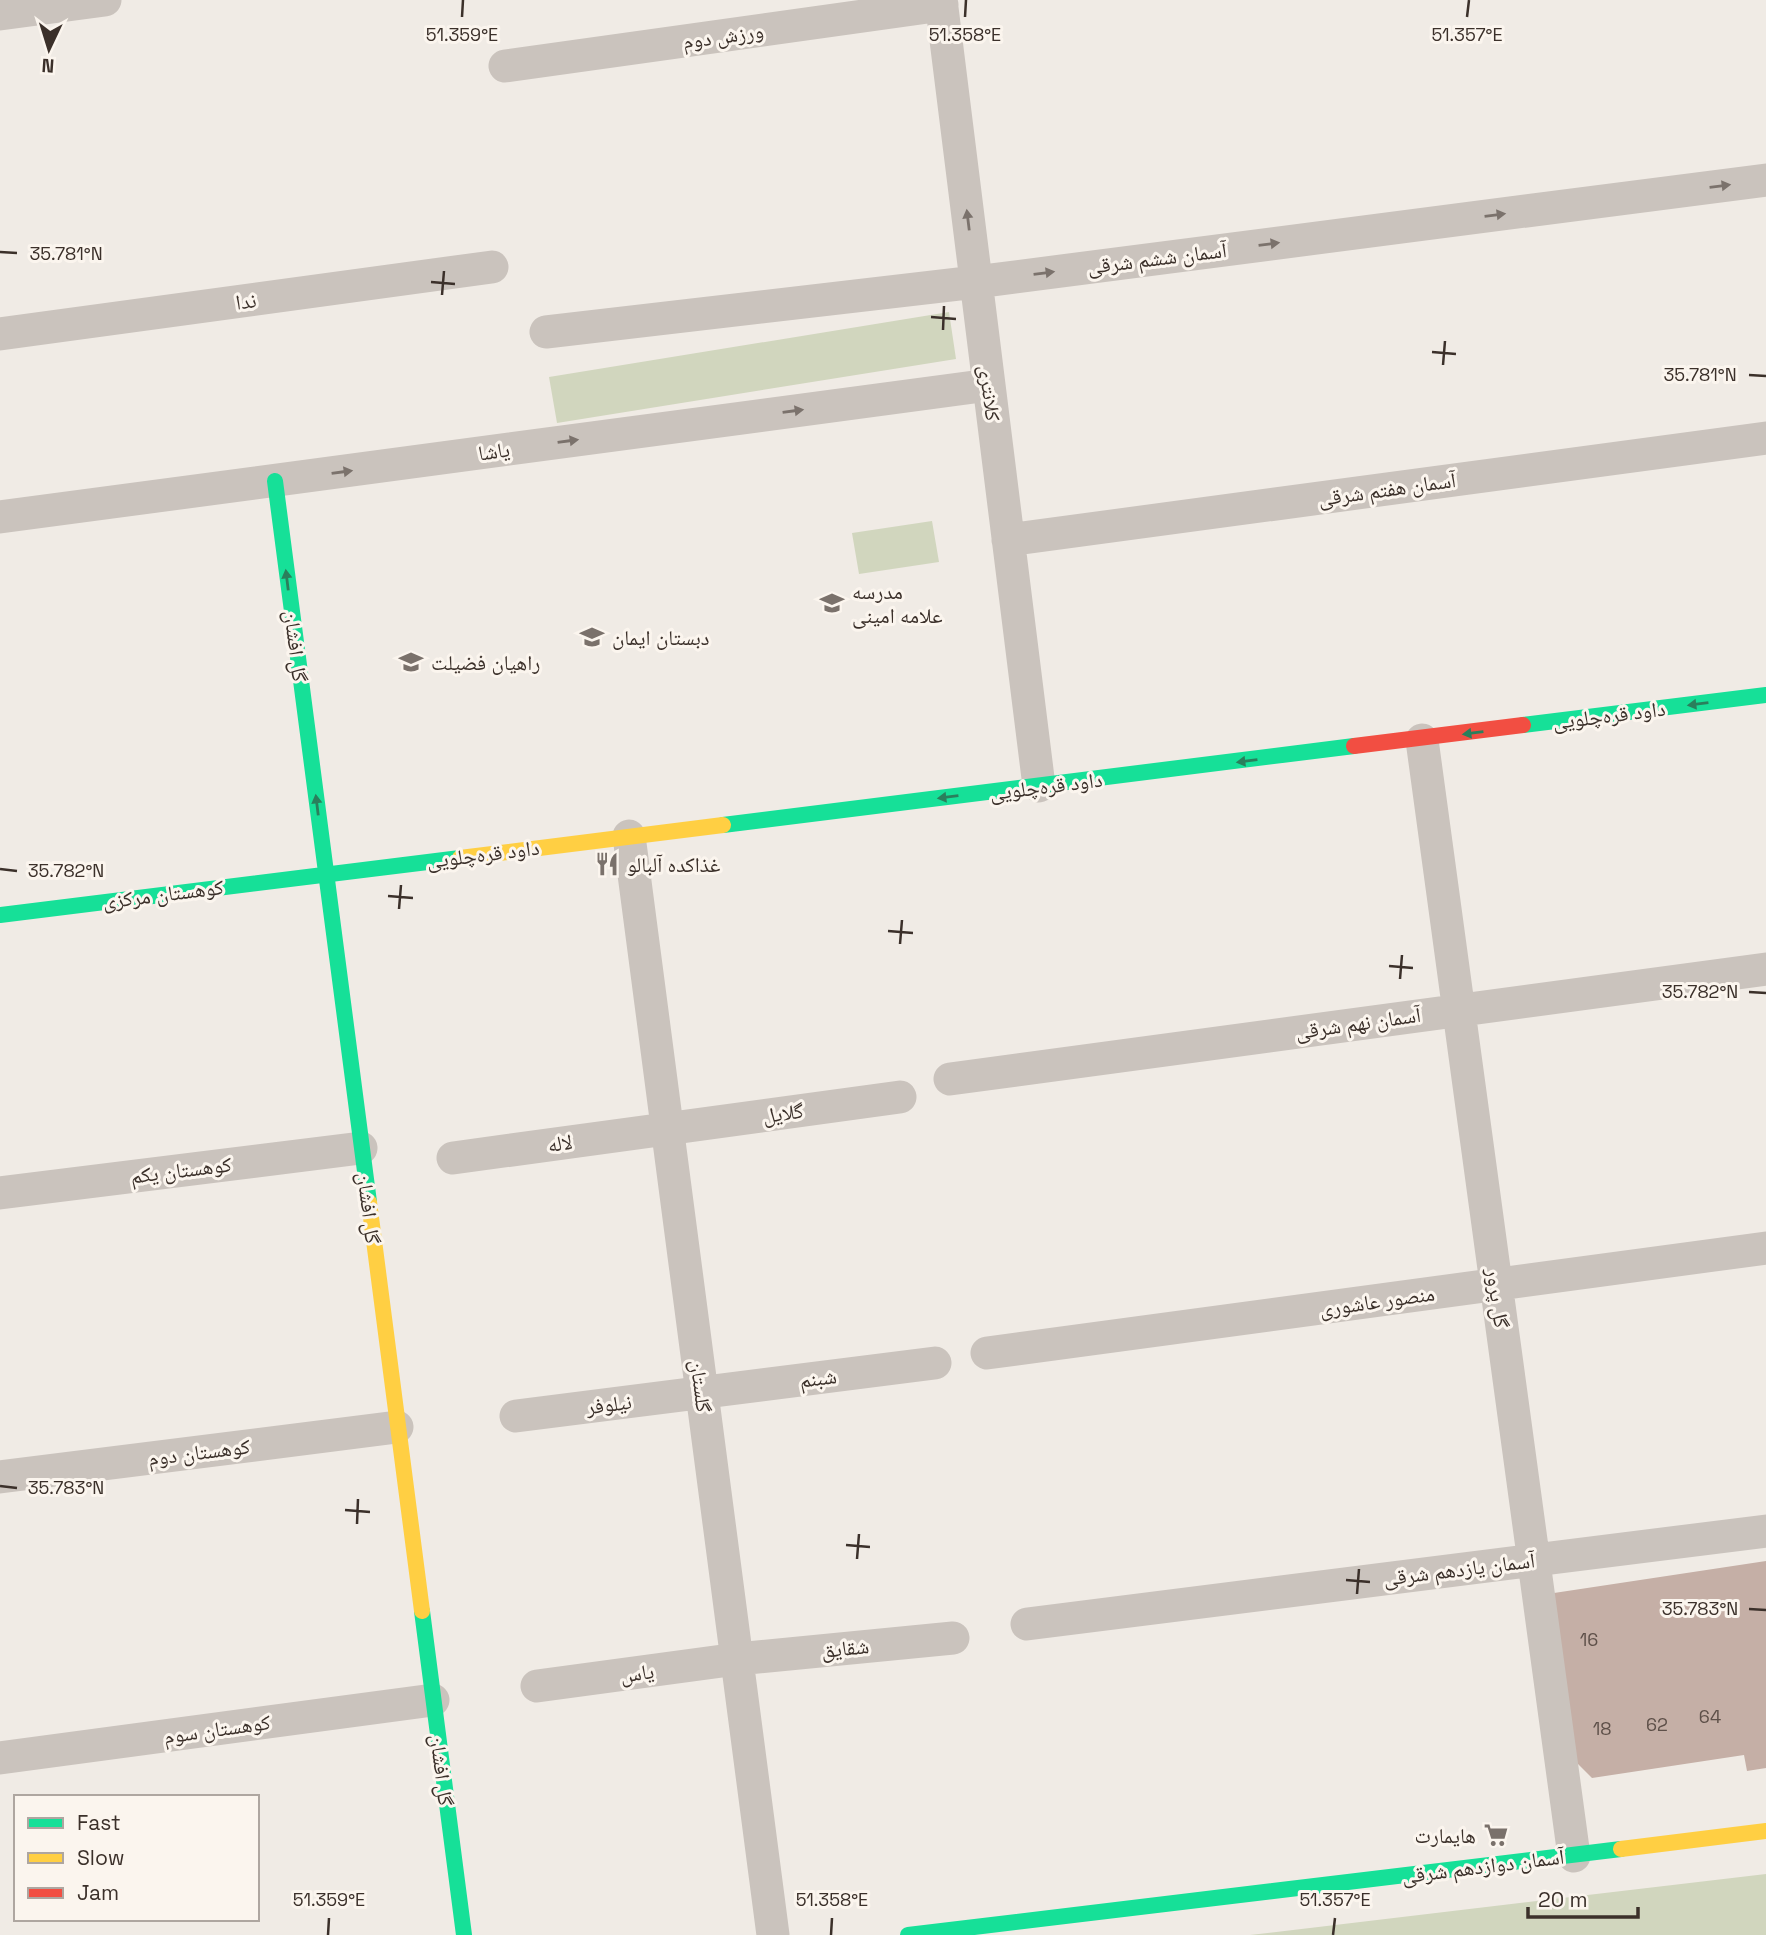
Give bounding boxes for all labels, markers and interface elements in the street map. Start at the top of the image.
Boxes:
north arrow [14,14,84,84]
street label: ورزش دوم [681,17,765,56]
text: 51.359°E [426,23,498,46]
text: 51.358°E [929,23,1001,46]
text: 51.357°E [1431,23,1503,46]
text: N [41,53,55,78]
one-way arrow [1710,180,1732,191]
one-way arrow [963,209,974,231]
one-way arrow [1484,209,1506,220]
street label: آسمان ششم شرقی [1086,236,1229,281]
one-way arrow [1258,238,1280,249]
text: 35.781°N [29,242,103,265]
one-way arrow [1033,267,1055,278]
street label: ندا [234,286,258,316]
street label: کلانتری [973,363,1007,423]
text: 35.781°N [1663,363,1737,386]
one-way arrow [782,405,804,416]
street label: یاشا [476,435,512,467]
one-way arrow [557,436,579,447]
one-way arrow [331,466,353,477]
street label: آسمان هفتم شرقی [1316,466,1458,513]
one-way arrow [282,568,293,590]
place label: مدرسه علامه امینی [852,578,943,629]
school or university icon: مدرسه علامه امینی [818,589,846,617]
street label: گل افشان [278,609,314,684]
school or university icon: دبستان ایمان [578,623,606,651]
place label: دبستان ایمان [612,624,709,651]
school or university icon: راهیان فضیلت [397,648,425,676]
place label: راهیان فضیلت [431,649,540,676]
street label: داود قره‌چلویی [1551,695,1667,735]
one-way arrow [1687,698,1709,709]
one-way arrow [1462,728,1484,739]
one-way arrow [1236,756,1258,767]
street label: داود قره‌چلویی [988,766,1104,806]
one-way arrow [937,792,959,803]
one-way arrow [311,794,322,816]
street label: داود قره‌چلویی [425,834,541,874]
restaurant icon: غذاکده آلبالو [593,850,621,878]
place label: غذاکده آلبالو [627,851,721,878]
text: 35.782°N [28,859,104,882]
street label: کوهستان مرکزی [101,873,225,915]
text: 35.782°N [1662,980,1738,1003]
street label: آسمان نهم شرقی [1294,1001,1423,1046]
street label: گلایل [761,1097,806,1129]
street label: لاله [546,1128,574,1158]
street label: کوهستان یکم [129,1150,233,1191]
street label: گل افشان [351,1171,387,1246]
street label: گل پرور [1480,1265,1516,1330]
street label: منصور عاشوری [1318,1280,1436,1322]
street label: گلستان [684,1358,718,1414]
street label: شبنم [798,1362,838,1395]
street label: نیلوفر [584,1388,633,1420]
street label: کوهستان دوم [146,1432,252,1473]
text: 35.783°N [28,1476,104,1499]
street label: آسمان یازدهم شرقی [1382,1546,1537,1593]
text: 35.783°N [1662,1597,1738,1620]
house number: 16 [1580,1628,1598,1651]
street label: شقایق [820,1632,870,1664]
street label: یاس [618,1657,656,1689]
house number: 64 [1699,1705,1721,1728]
street label: کوهستان سوم [162,1708,273,1751]
house number: 62 [1646,1713,1668,1736]
house number: 18 [1593,1717,1611,1740]
street label: گل افشان [424,1733,460,1808]
legend [14,1795,259,1921]
text: Fast [77,1809,121,1836]
supermarket icon: هایمارت [1482,1821,1510,1849]
place label: هایمارت [1415,1822,1476,1849]
street label: آسمان دوازدهم شرقی [1400,1843,1567,1890]
text: Slow [77,1844,125,1871]
scale bar [1528,1876,1638,1920]
text: Jam [77,1879,119,1906]
text: 20 m [1538,1886,1588,1913]
text: 51.359°E [293,1888,365,1911]
text: 51.358°E [796,1888,868,1911]
text: 51.357°E [1299,1888,1371,1911]

